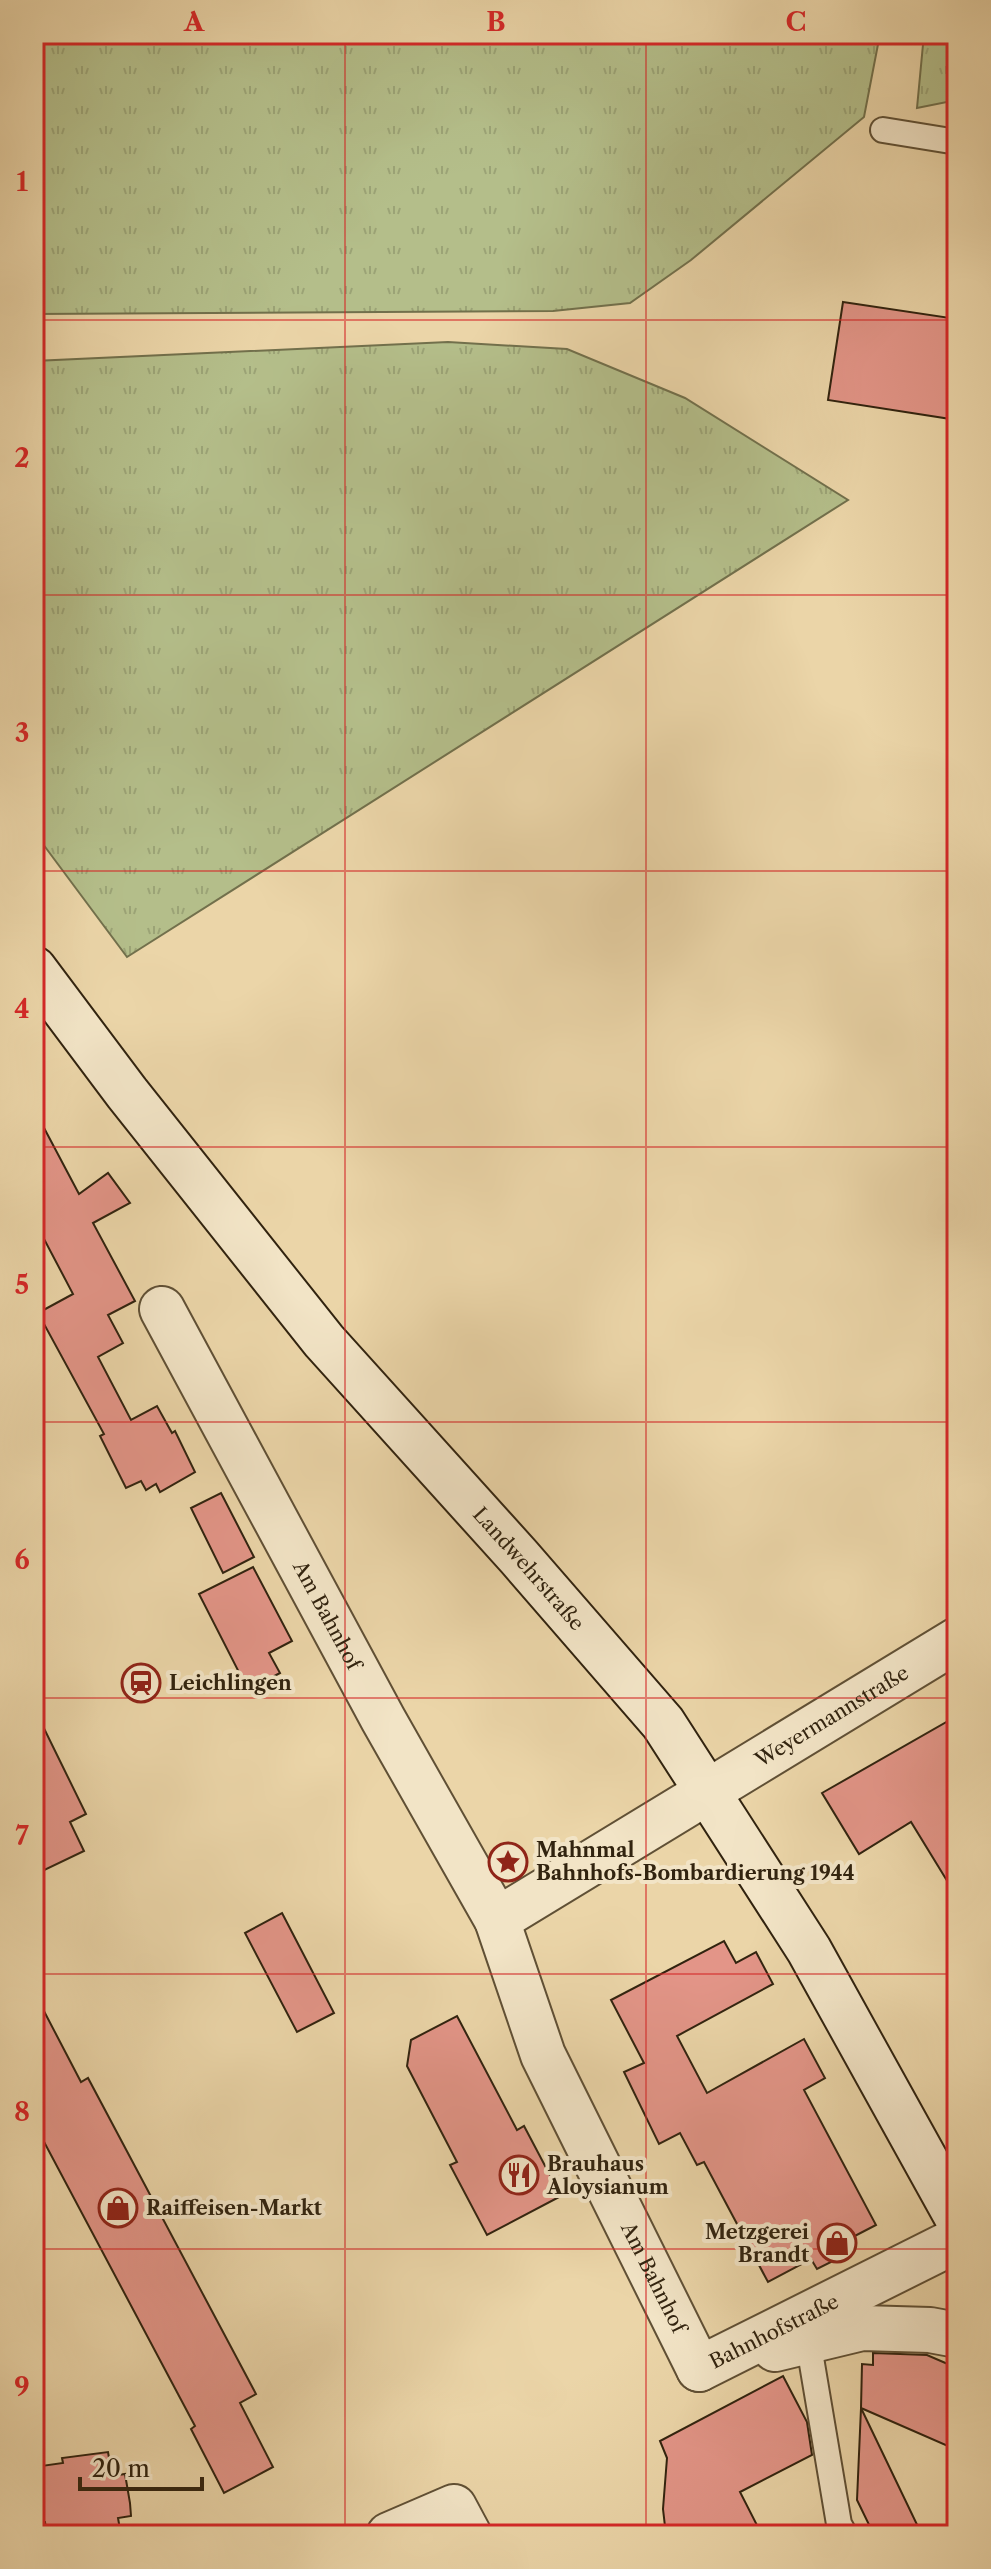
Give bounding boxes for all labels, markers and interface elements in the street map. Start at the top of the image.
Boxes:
text: A [183,6,205,38]
text: B [486,6,506,38]
text: C [786,6,806,38]
text: 1 [16,166,28,198]
text: 2 [14,442,30,474]
text: 3 [15,717,29,749]
text: 4 [14,993,30,1025]
text: 5 [15,1269,29,1301]
street label: Landwehrstraße [468,1502,589,1635]
text: 6 [14,1544,30,1576]
street label: Am Bahnhof [288,1556,368,1676]
street label: Weyermannstraße [750,1660,913,1772]
station icon: Leichlingen [120,1662,162,1704]
place label: Leichlingen [169,1671,292,1695]
text: 7 [15,1820,29,1852]
place label: Mahnmal Bahnhofs-Bombardierung 1944 [536,1838,855,1885]
place icon: Mahnmal Bahnhofs-Bombardierung 1944 [487,1841,529,1883]
text: 8 [14,2096,30,2128]
place label: Brauhaus Aloysianum [546,2152,669,2199]
restaurant icon: Brauhaus Aloysianum [498,2154,540,2196]
shop icon: Raiffeisen-Markt [97,2187,139,2229]
place label: Raiffeisen-Markt [146,2196,322,2220]
street label: Am Bahnhof [616,2217,692,2339]
place label: Metzgerei Brandt [705,2220,809,2267]
shop icon: Metzgerei Brandt [816,2222,858,2264]
street label: Bahnhofstraße [706,2289,843,2374]
text: 9 [14,2371,30,2403]
scale bar [80,2441,202,2491]
text: 20 m [92,2454,150,2483]

